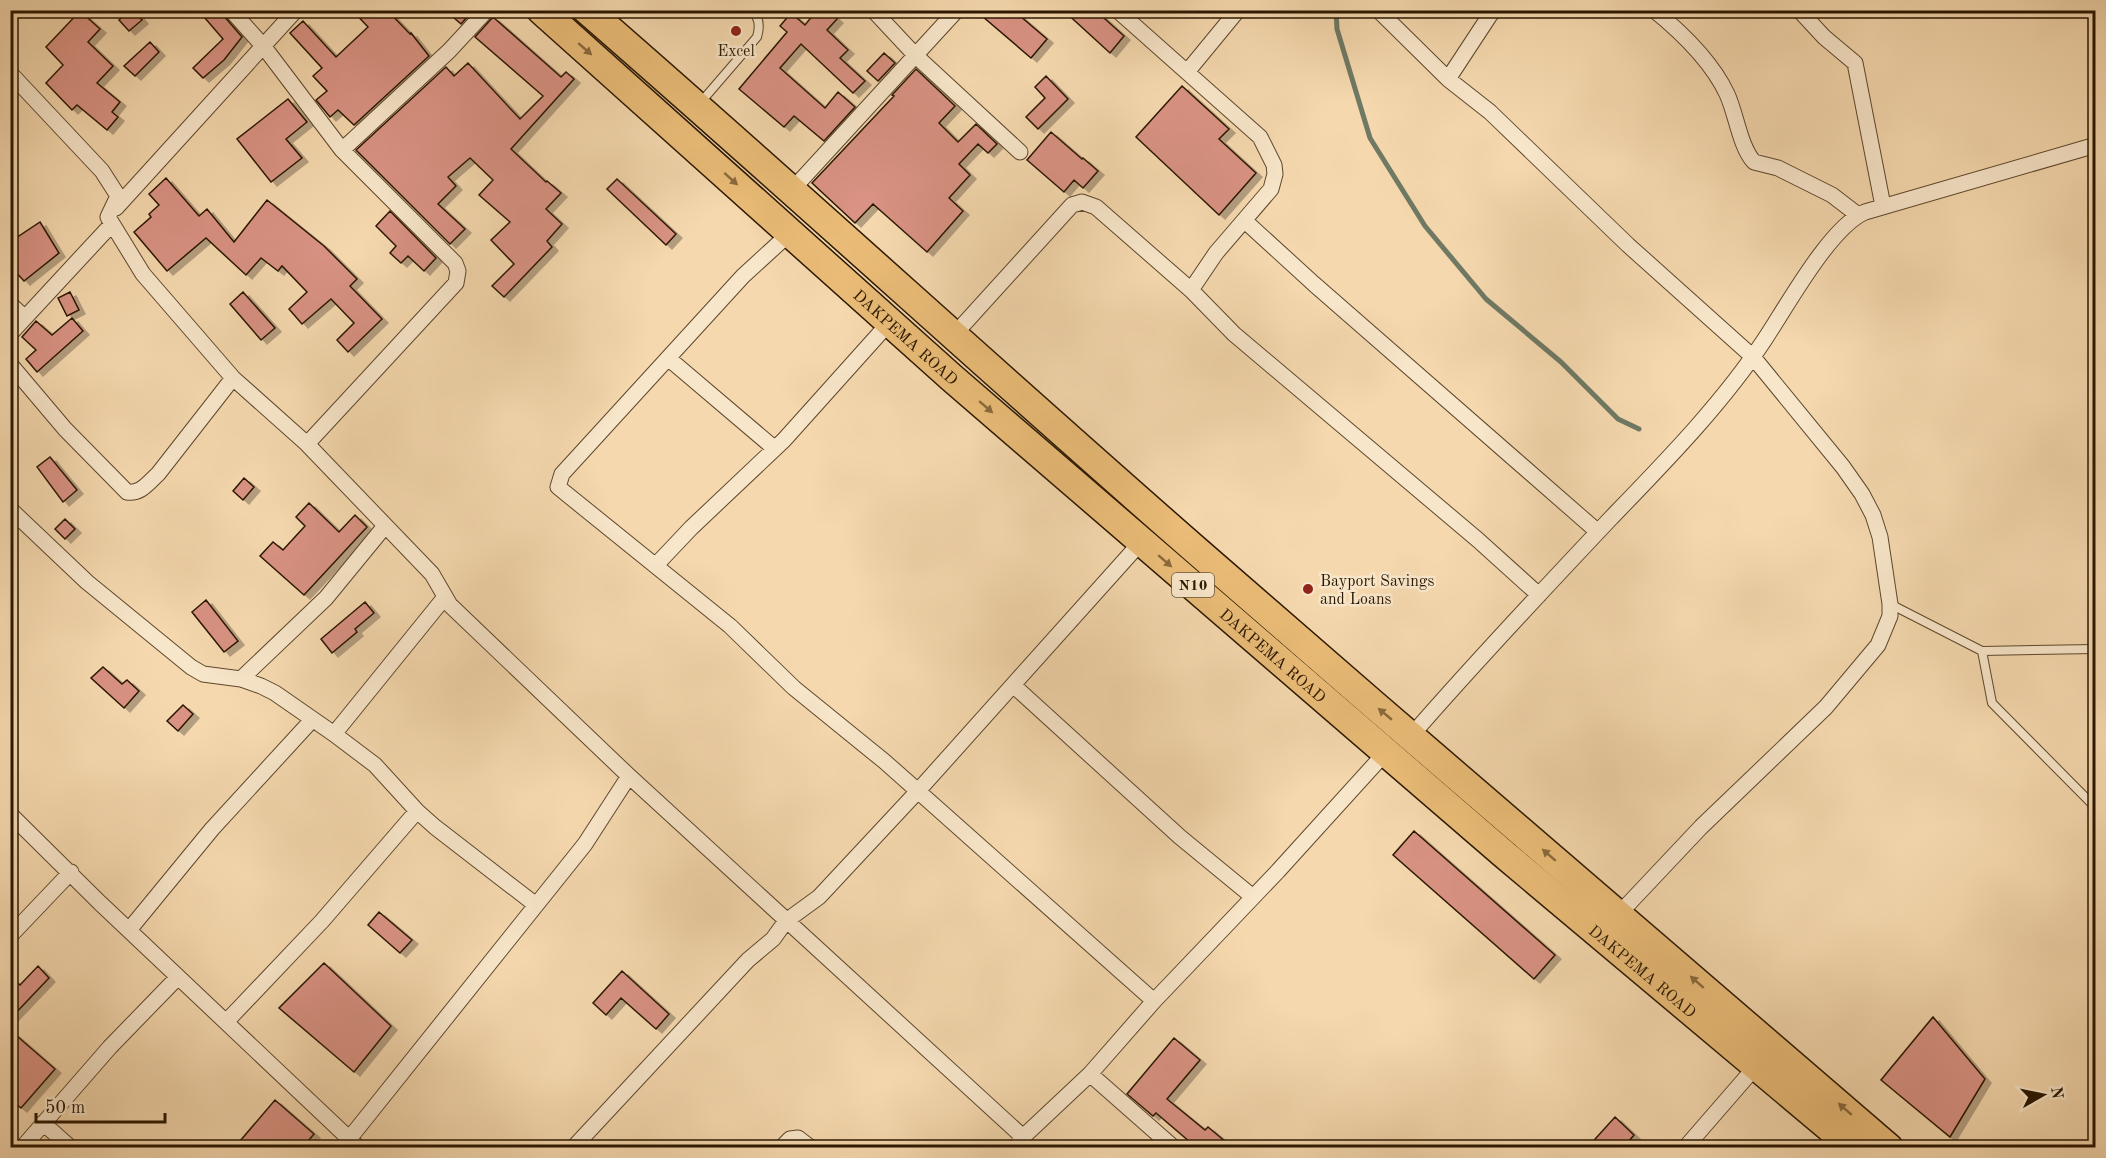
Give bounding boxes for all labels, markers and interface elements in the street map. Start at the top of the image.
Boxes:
marker: Excel [729,24,743,38]
one-way arrow [577,42,592,55]
place label: Excel [717,44,755,60]
one-way arrow [723,172,738,185]
street label: DAKPEMA ROAD [849,288,960,389]
one-way arrow [978,400,993,413]
one-way arrow [1157,554,1172,567]
road number: N10 [1172,573,1214,597]
place label: Bayport Savings and Loans [1320,574,1434,608]
marker: Bayport Savings and Loans [1301,582,1315,596]
street label: DAKPEMA ROAD [1216,607,1328,707]
one-way arrow [1378,708,1393,721]
one-way arrow [1541,849,1557,862]
street label: DAKPEMA ROAD [1585,923,1698,1022]
one-way arrow [1689,976,1705,989]
north arrow [2013,1065,2073,1125]
scale bar [36,1086,165,1124]
text: N [2047,1086,2065,1101]
text: 50 m [45,1099,85,1117]
one-way arrow [1837,1103,1853,1116]

